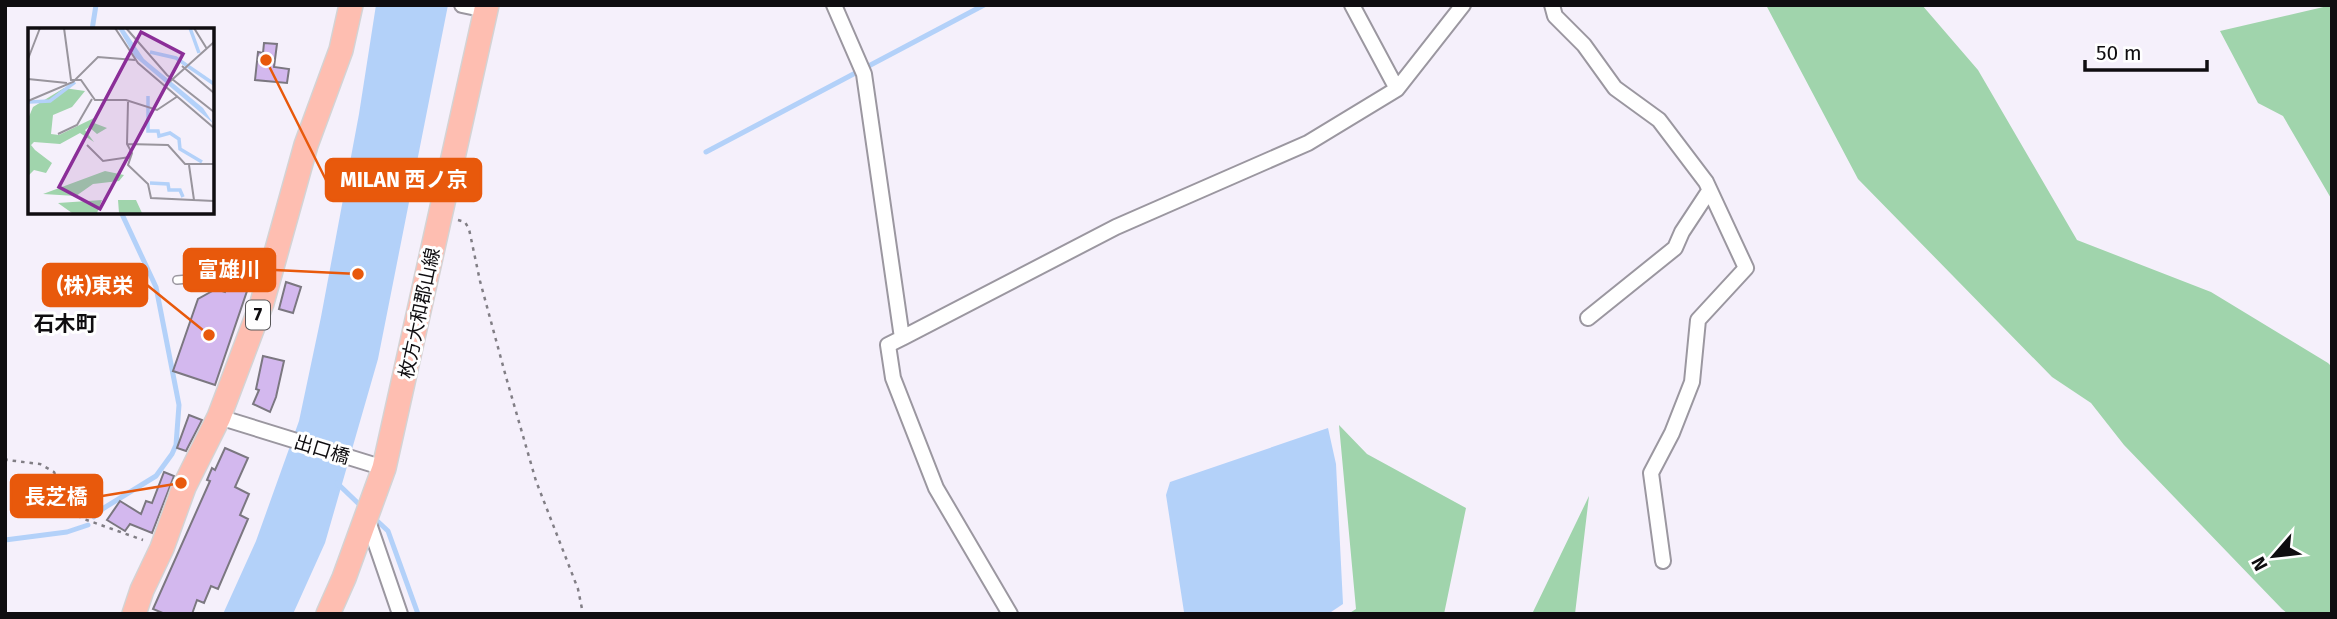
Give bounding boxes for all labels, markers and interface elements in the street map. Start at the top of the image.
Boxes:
inset map [28,28,214,214]
scale bar [2085,28,2208,72]
text: 50 m [2096,40,2142,66]
callout: MILAN 西ノ京 [326,159,481,201]
text: MILAN 西ノ京 [340,167,468,193]
street label: 枚方大和郡山線 [394,246,445,381]
callout: 富雄川 [184,249,275,291]
text: 富雄川 [198,257,261,283]
callout: (株)東栄 [43,264,147,306]
text: (株)東栄 [57,273,133,299]
road number: 7 [246,300,270,330]
district label: 石木町 [34,311,97,337]
street label: 出口橋 [291,430,352,469]
callout: 長芝橋 [11,475,102,517]
text: 長芝橋 [25,484,88,510]
north arrow [2239,521,2309,591]
text: N [2246,553,2273,575]

